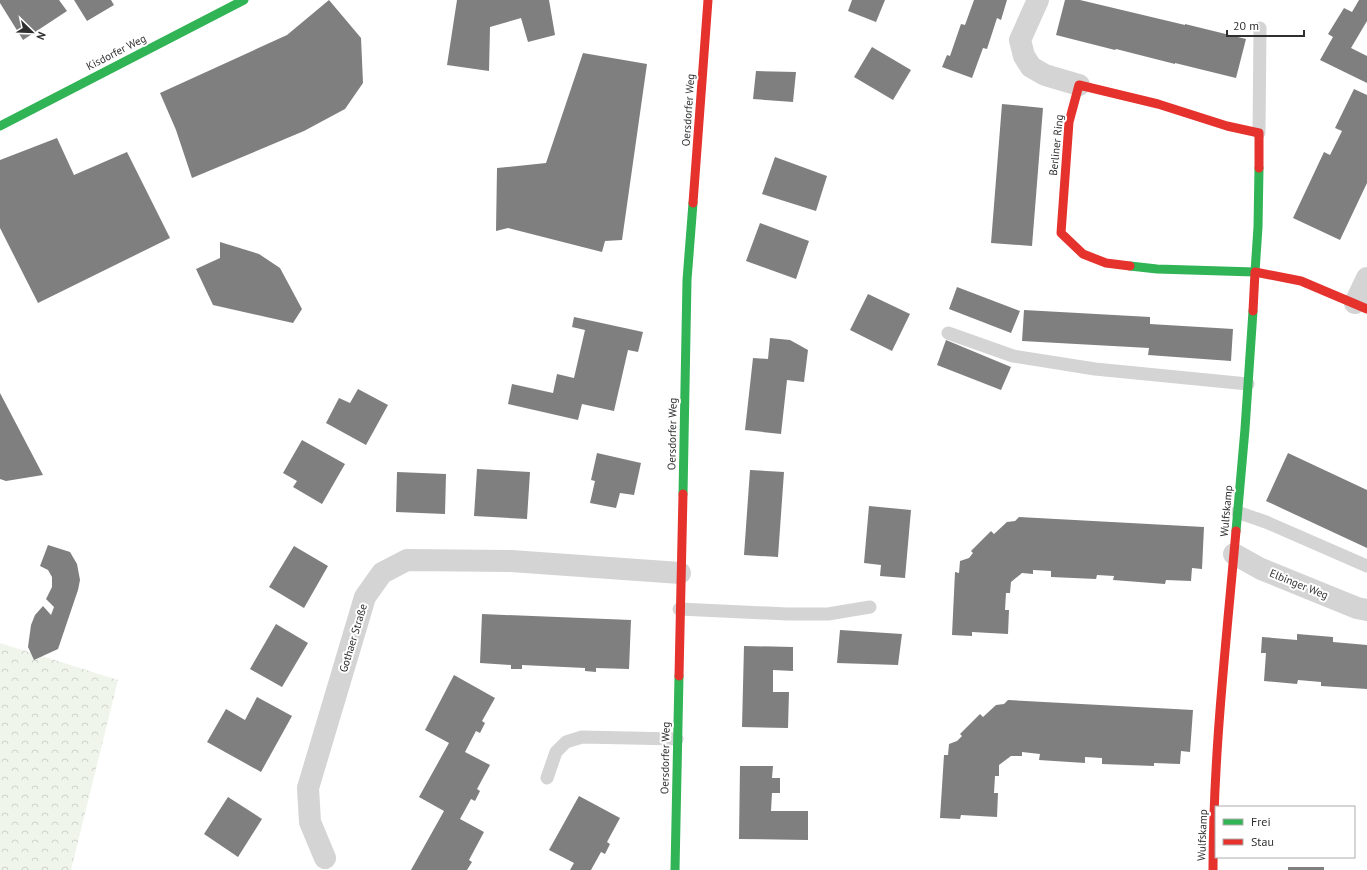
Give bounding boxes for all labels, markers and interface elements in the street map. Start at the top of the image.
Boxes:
north arrow [12,12,52,52]
scale bar [1227,12,1304,38]
text: 20 m [1233,18,1259,33]
text: N [33,30,49,42]
street label: Kisdorfer Weg [84,31,148,73]
street label: Oersdorfer Weg [678,73,698,147]
street label: Berliner Ring [1046,114,1066,176]
street label: Oersdorfer Weg [664,398,680,470]
street label: Wulfskamp [1217,485,1235,537]
street label: Elbinger Weg [1268,566,1330,602]
street label: Gothaer Straße [336,602,370,674]
street label: Oersdorfer Weg [657,722,673,794]
legend [1215,806,1355,858]
street label: Wulfskamp [1194,809,1210,861]
text: Frei [1251,814,1271,829]
text: Stau [1251,834,1274,849]

